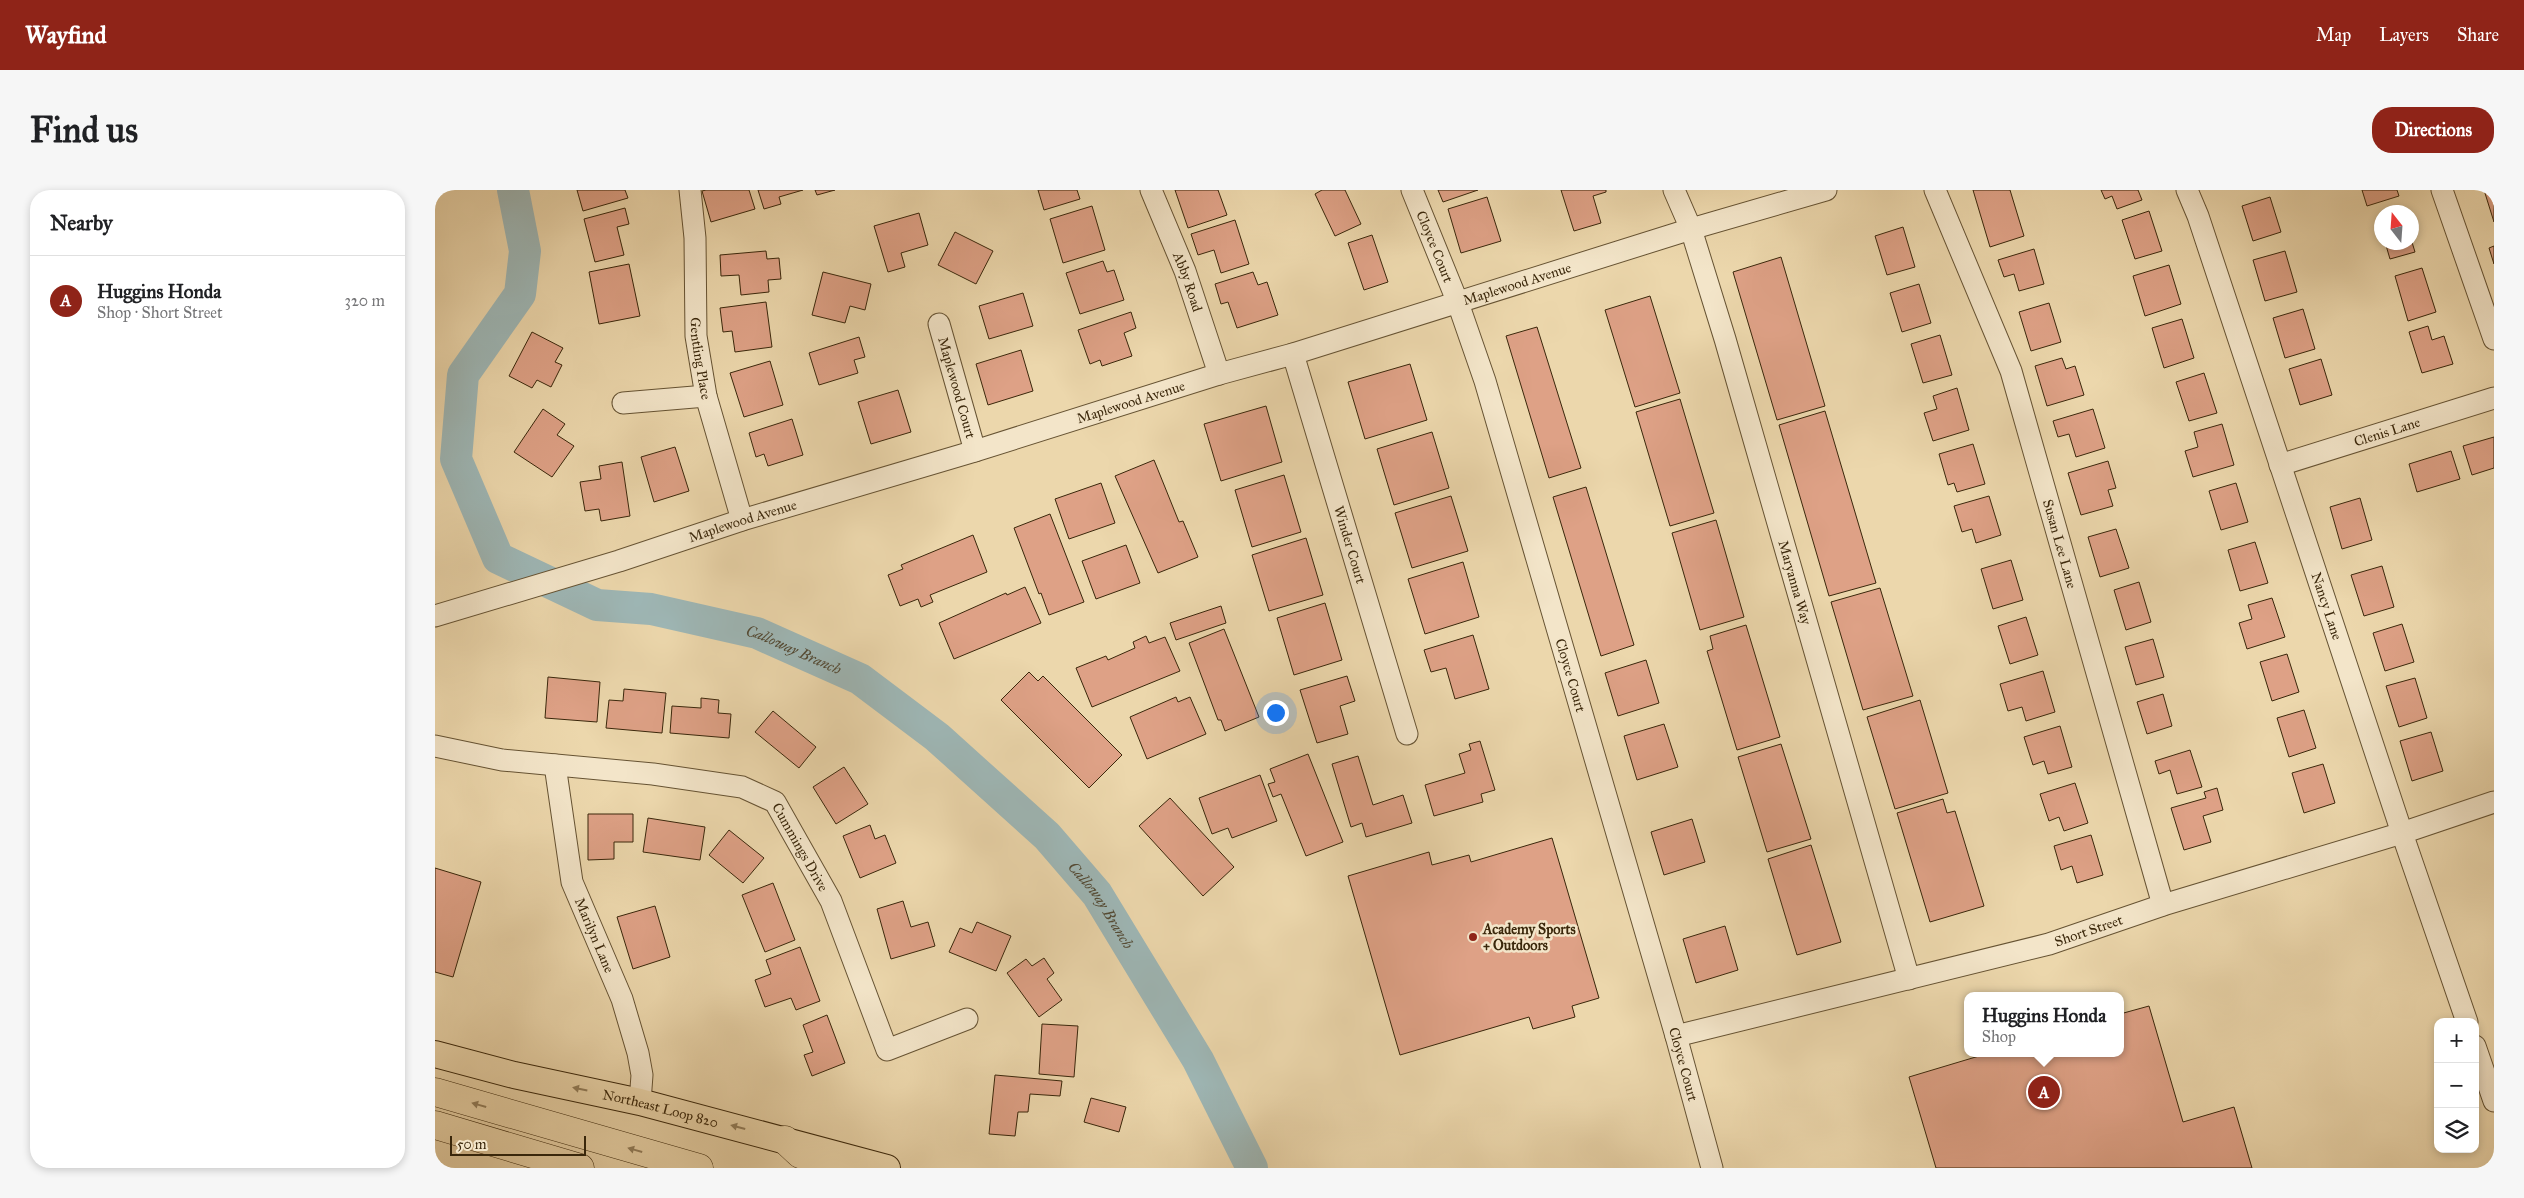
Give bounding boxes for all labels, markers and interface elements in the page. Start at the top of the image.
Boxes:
text: Wayfind [25,20,107,50]
text: Map [2316,24,2351,46]
text: Layers [2379,24,2429,46]
text: Share [2457,24,2499,46]
button: Directions [2372,107,2494,153]
text: Find us [30,109,138,152]
north arrow [2374,205,2419,250]
street label: Cloyce Court [1413,208,1457,285]
text: Nearby [50,210,113,236]
street label: Abby Road [1169,248,1206,314]
street label: Maplewood Avenue [1461,259,1573,309]
text: Huggins Honda [97,280,221,303]
text: A [61,291,71,310]
text: 320 m [345,291,385,310]
text: Shop · Short Street [97,303,223,322]
street label: Gentling Place [687,317,715,402]
street label: Maplewood Court [935,335,979,440]
street label: Maplewood Avenue [1075,377,1187,427]
street label: Clenis Lane [2352,413,2422,450]
street label: Maplewood Avenue [686,496,799,546]
street label: Susan Lee Lane [2039,497,2081,590]
street label: Winder Court [1331,504,1370,586]
street label: Maryanna Way [1775,538,1815,627]
street label: Nancy Lane [2308,570,2346,642]
water label: Calloway Branch [744,622,845,679]
street label: Cloyce Court [1552,636,1590,714]
your location [1263,700,1289,726]
street label: Cummings Drive [769,800,832,894]
water label: Calloway Branch [1064,858,1138,953]
street label: Marilyn Lane [571,895,618,975]
street label: Short Street [2052,911,2125,950]
place label: Academy Sports + Outdoors [1482,921,1576,954]
marker: Academy Sports + Outdoors [1467,931,1479,943]
popup [1964,992,2124,1057]
text: Huggins Honda [1982,1004,2106,1027]
map controls [2434,1018,2479,1153]
button: + [2434,1018,2479,1063]
street label: Cloyce Court [1665,1025,1702,1103]
text: Shop [1982,1027,2016,1046]
button: − [2434,1063,2479,1108]
pin: A [2028,1073,2060,1111]
one-way arrow [572,1085,587,1093]
street label: Northeast Loop 820 [601,1086,720,1131]
one-way arrow [471,1100,486,1108]
button: layers [2434,1108,2479,1153]
one-way arrow [730,1123,745,1131]
scale bar [450,1133,586,1156]
text: 50 m [457,1136,486,1153]
one-way arrow [628,1145,643,1153]

